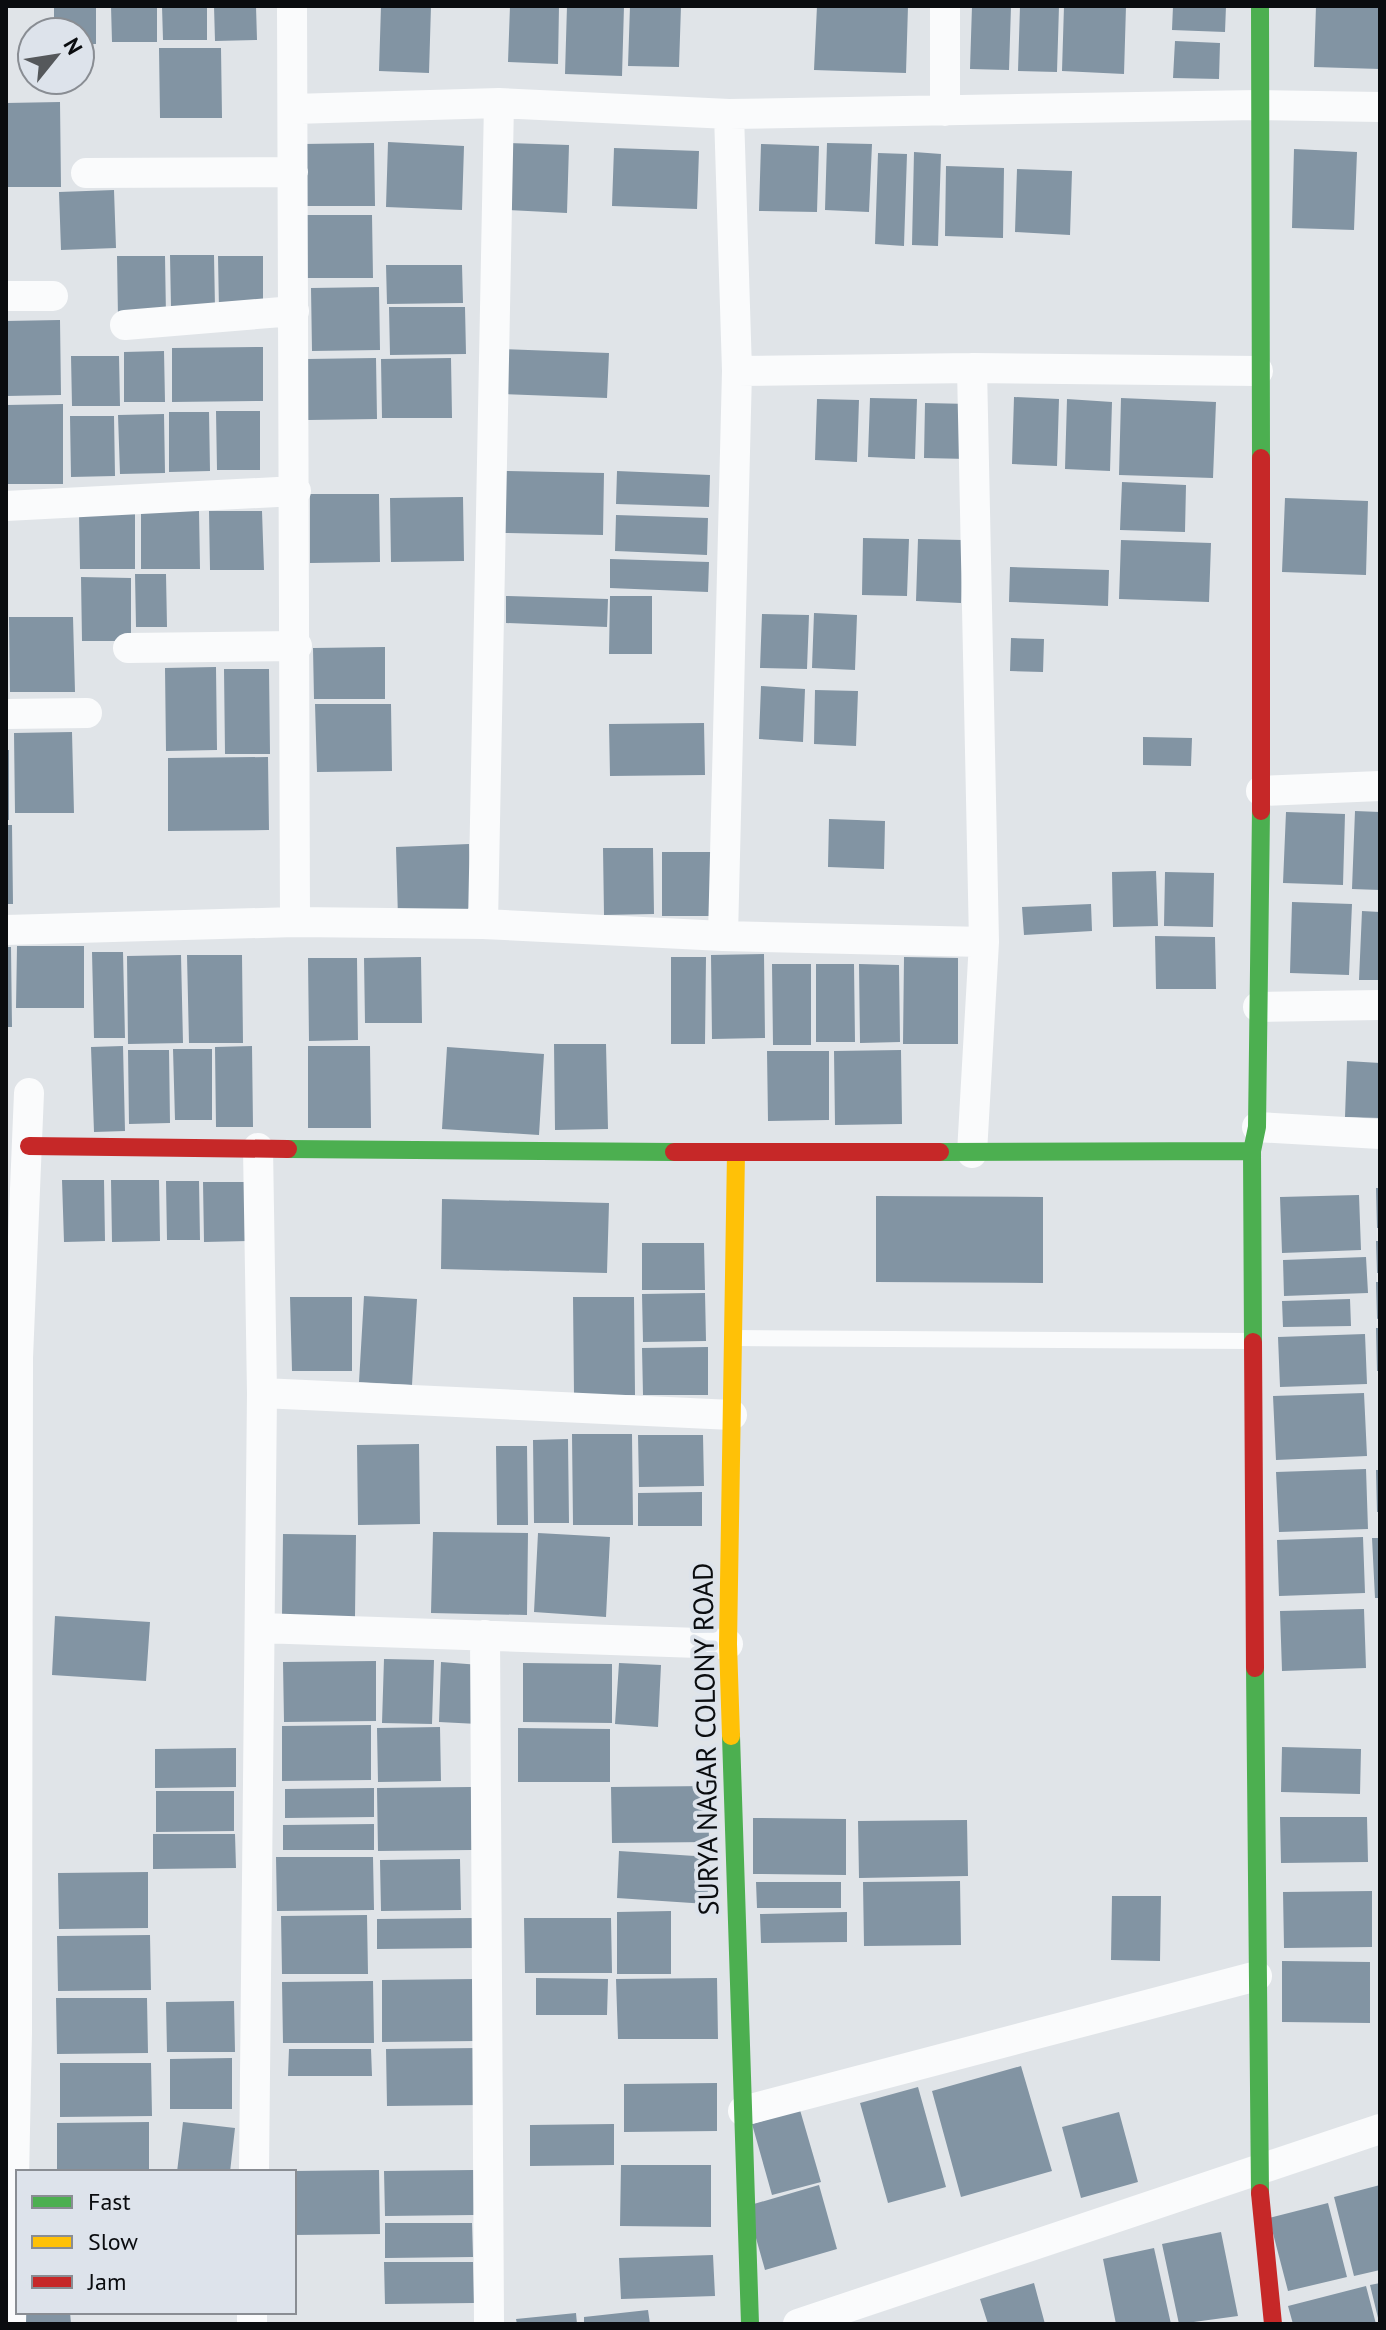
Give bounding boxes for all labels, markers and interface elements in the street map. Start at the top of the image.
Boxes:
north arrow [16,16,96,96]
text: N [58,33,89,59]
street label: SURYA NAGAR COLONY ROAD [683,1562,727,1916]
legend [16,2170,296,2314]
text: Fast [88,2186,131,2217]
text: Slow [88,2226,138,2257]
text: Jam [87,2266,126,2297]

